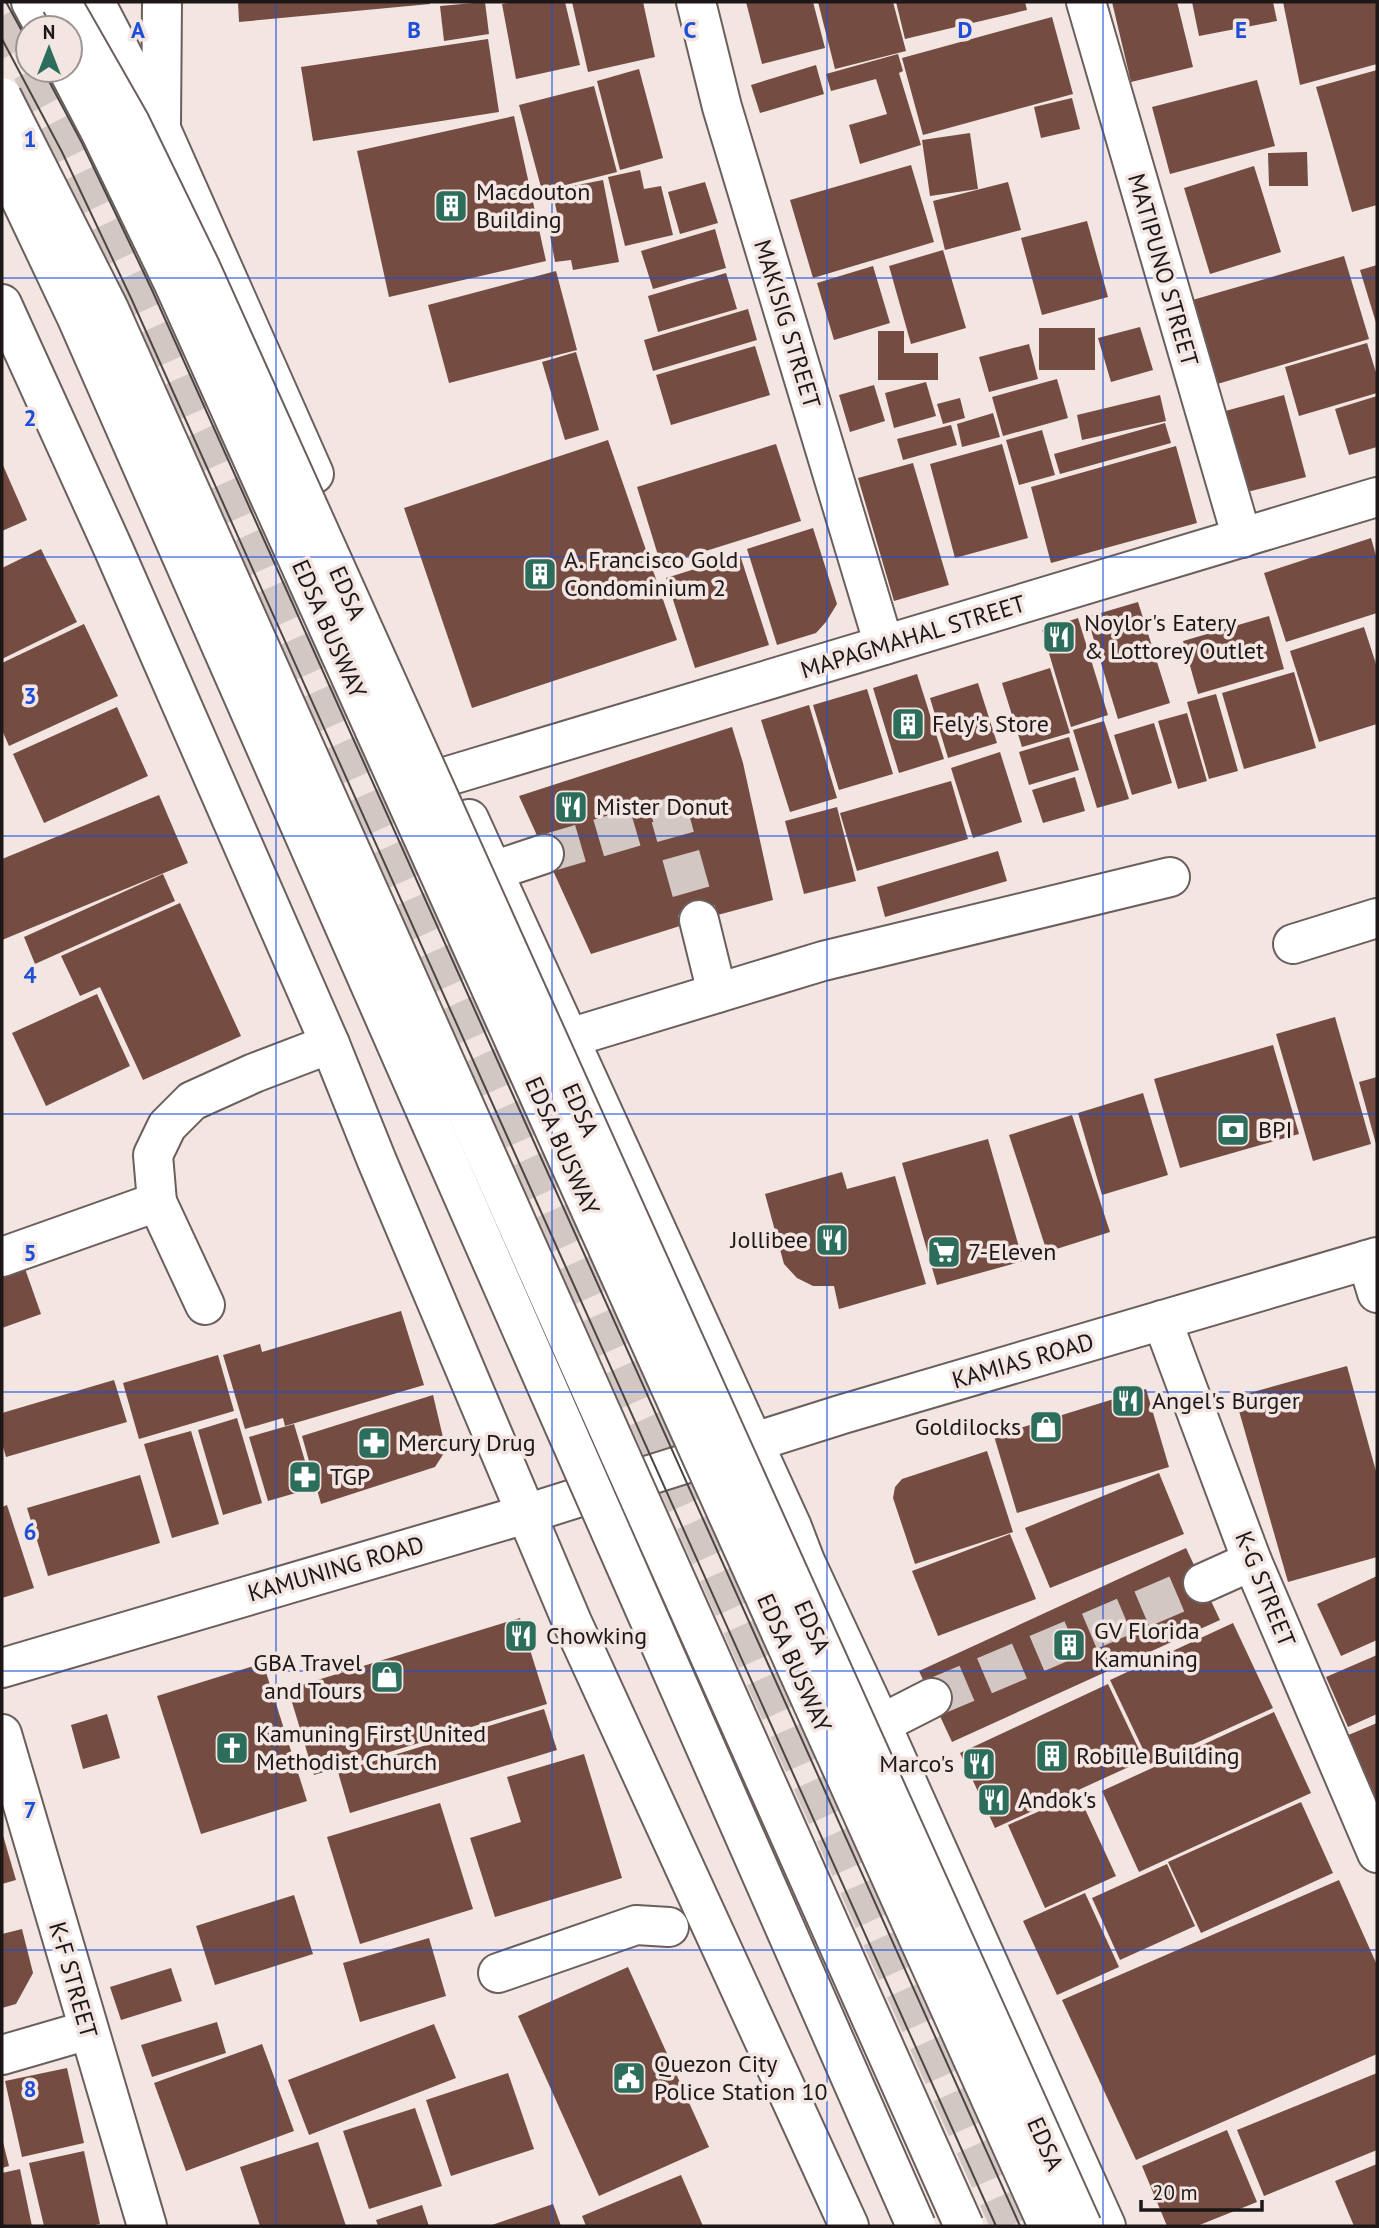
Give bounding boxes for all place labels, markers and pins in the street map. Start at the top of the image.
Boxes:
place label: Macdouton Building [476,176,590,235]
building icon: Macdouton Building [432,187,470,225]
place label: A. Francisco Gold Condominium 2 [564,544,738,603]
building icon: A. Francisco Gold Condominium 2 [521,555,559,593]
place label: Noylor's Eatery & Lottorey Outlet [1084,607,1264,666]
restaurant icon: Noylor's Eatery & Lottorey Outlet [1040,618,1078,656]
building icon: Fely's Store [889,705,927,743]
place label: Fely's Store [932,708,1049,739]
restaurant icon: Mister Donut [552,788,590,826]
place label: Mister Donut [596,791,729,822]
bank icon: BPI [1214,1111,1252,1149]
place label: BPI [1258,1114,1292,1145]
restaurant icon: Jollibee [813,1221,851,1259]
place label: Jollibee [730,1224,808,1255]
supermarket icon: 7-Eleven [925,1233,963,1271]
place label: 7-Eleven [968,1236,1056,1267]
restaurant icon: Angel's Burger [1109,1382,1147,1420]
place label: Angel's Burger [1152,1385,1300,1416]
shop icon: Goldilocks [1027,1408,1065,1446]
place label: Goldilocks [915,1411,1021,1442]
pharmacy icon: Mercury Drug [355,1424,393,1462]
place label: Mercury Drug [398,1427,536,1458]
pharmacy icon: TGP [286,1458,324,1496]
place label: TGP [330,1461,370,1492]
place label: GV Florida Kamuning [1094,1615,1200,1674]
restaurant icon: Chowking [502,1617,540,1655]
place label: Chowking [546,1620,647,1651]
building icon: GV Florida Kamuning [1050,1626,1088,1664]
place label: GBA Travel and Tours [253,1647,362,1706]
shop icon: GBA Travel and Tours [368,1658,406,1696]
place label: Kamuning First United Methodist Church [256,1718,486,1777]
church icon: Kamuning First United Methodist Church [213,1729,251,1767]
building icon: Robille Building [1033,1737,1071,1775]
place label: Robille Building [1076,1740,1240,1771]
restaurant icon: Marco's [960,1745,998,1783]
place label: Marco's [879,1748,954,1779]
restaurant icon: Andok's [975,1781,1013,1819]
place label: Andok's [1018,1784,1096,1815]
place label: Quezon City Police Station 10 [654,2048,828,2107]
public building icon: Quezon City Police Station 10 [610,2059,648,2097]

